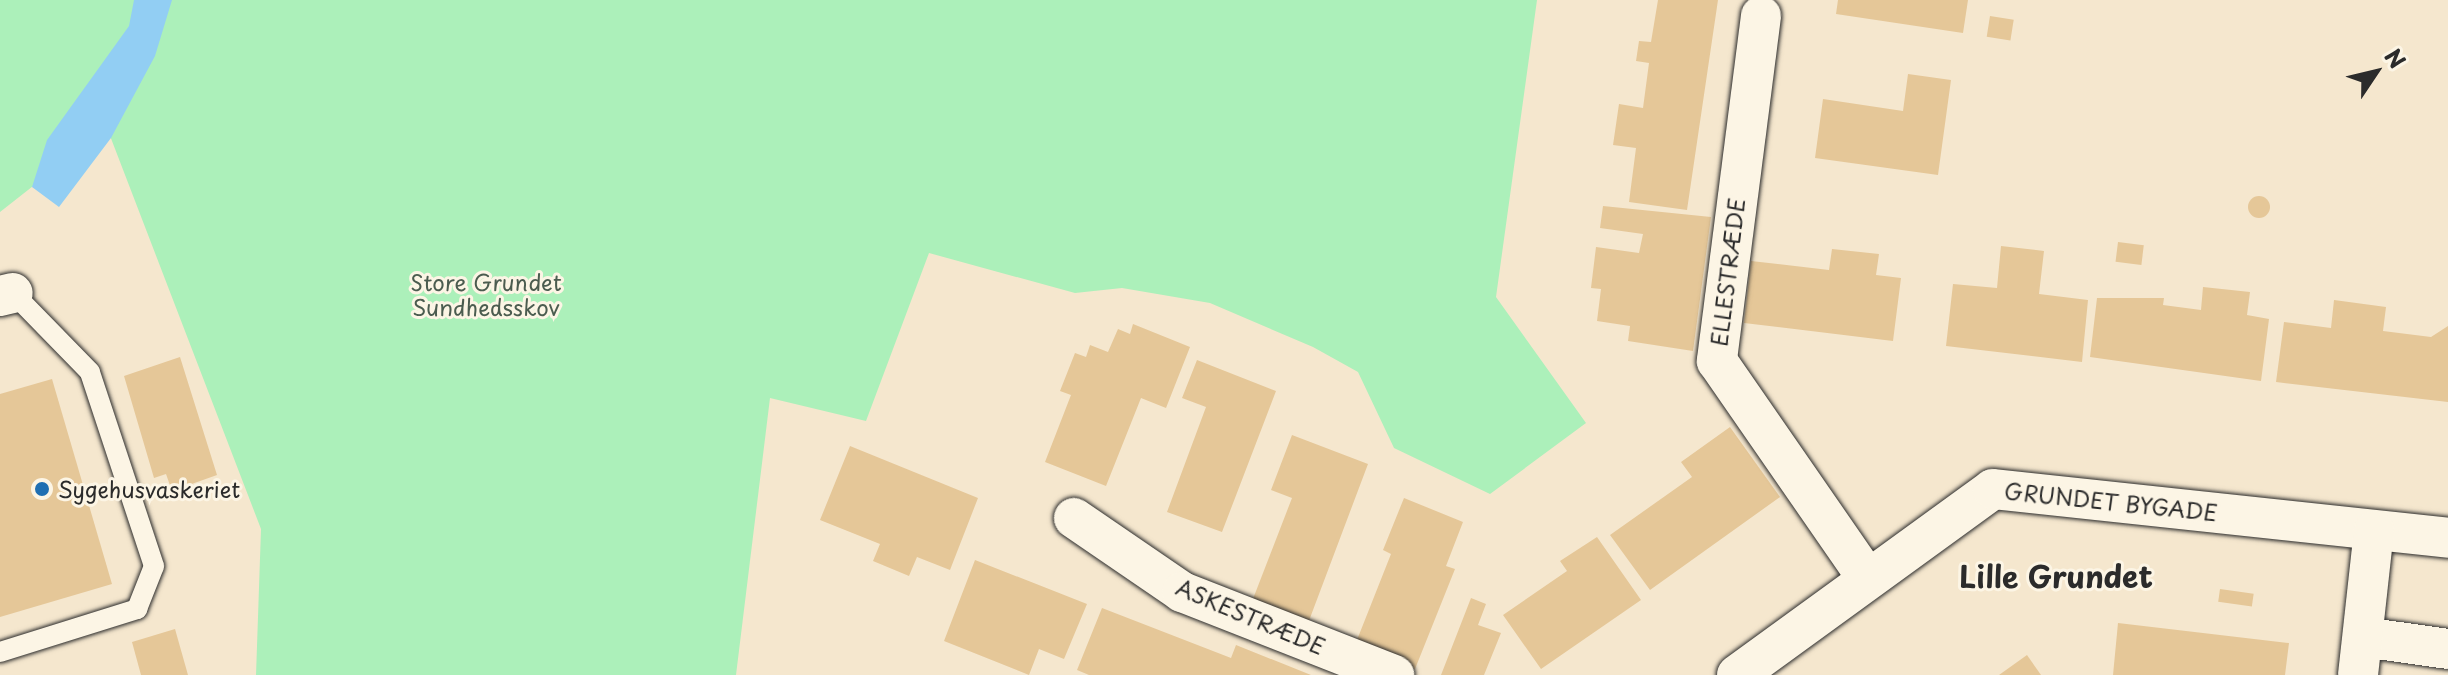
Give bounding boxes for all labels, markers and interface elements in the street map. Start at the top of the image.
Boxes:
north arrow [2336,32,2416,112]
text: N [2378,41,2415,75]
street label: ELLESTRÆDE [1705,196,1749,348]
park label: Store Grundet Sundhedsskov [410,268,562,320]
place label: Sygehusvaskeriet [58,476,240,502]
street label: GRUNDET BYGADE [2002,477,2220,525]
marker: Sygehusvaskeriet [33,480,51,498]
district label: Lille Grundet [1958,558,2154,594]
street label: ASKESTRÆDE [1173,573,1329,659]

